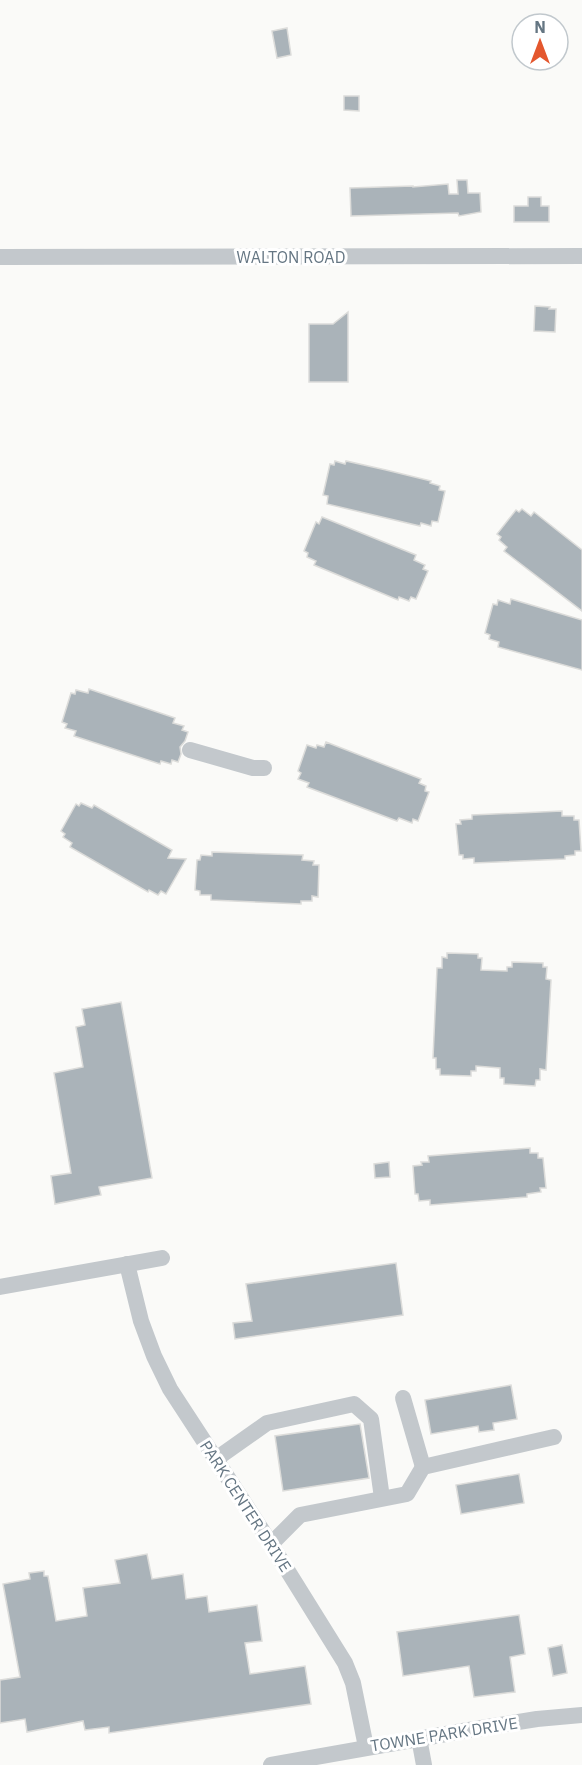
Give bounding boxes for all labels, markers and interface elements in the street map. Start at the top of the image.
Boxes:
north arrow [510,12,570,72]
text: N [534,17,546,37]
street label: WALTON ROAD [237,247,345,267]
street label: PARK CENTER DRIVE [196,1436,296,1576]
street label: TOWNE PARK DRIVE [369,1712,519,1756]

